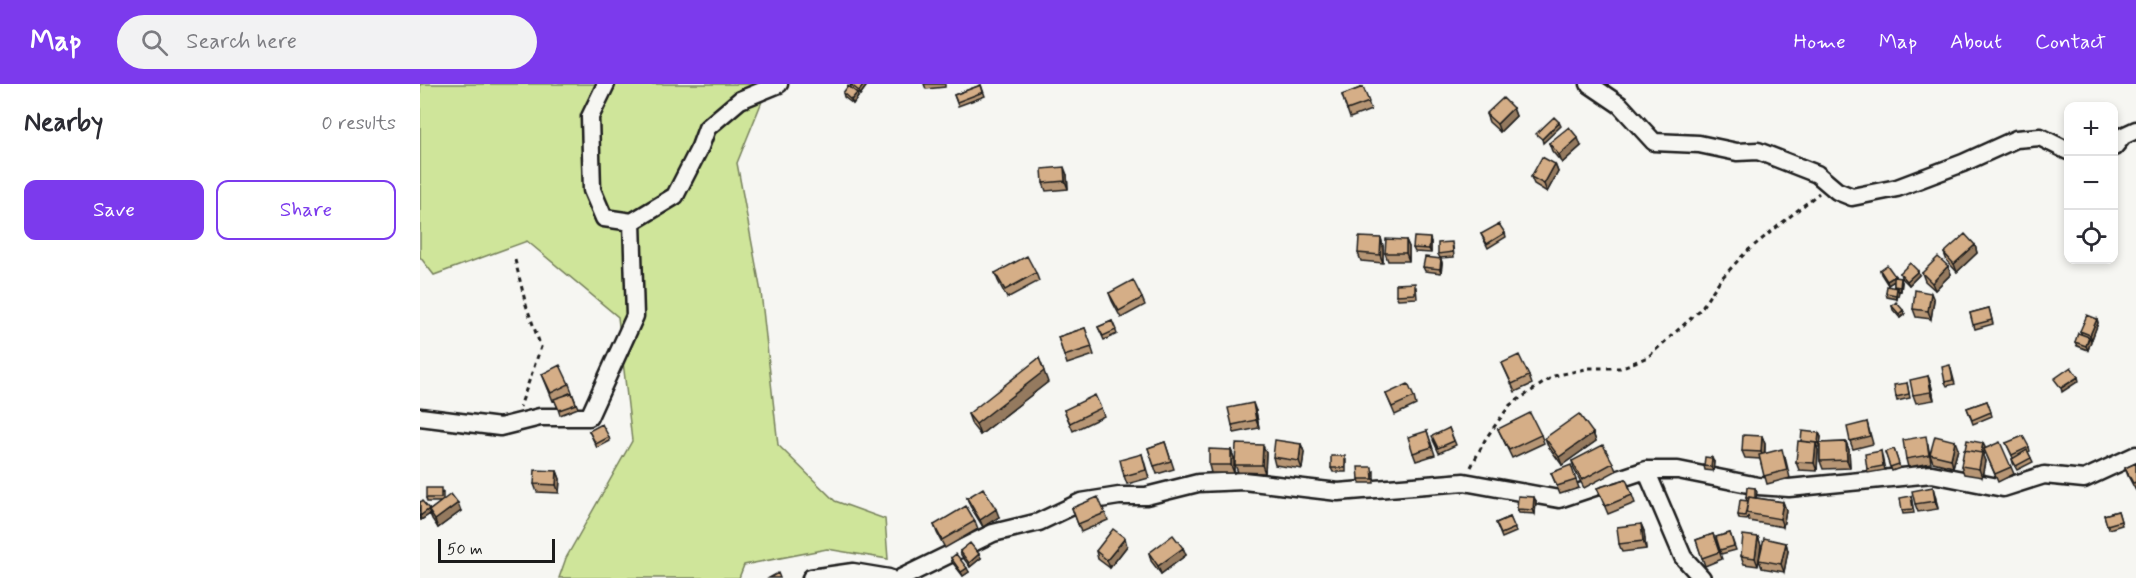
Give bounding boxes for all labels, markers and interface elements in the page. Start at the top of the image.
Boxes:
search box [117,15,537,69]
text: Map [30,24,81,61]
icon: search [138,26,171,59]
text: Search here [186,28,297,56]
text: Home [1794,28,1846,56]
text: Map [1879,28,1917,56]
text: About [1950,28,2002,56]
text: Contact [2035,28,2106,56]
map controls [2064,102,2118,264]
button: + [2064,102,2118,156]
text: Nearby [24,106,103,140]
text: 0 results [322,110,396,137]
button: − [2064,156,2118,210]
button: Save [24,180,204,240]
button: Share [216,180,396,240]
button: locate [2064,210,2118,264]
scale bar [438,536,555,564]
text: 50 m [447,539,483,560]

